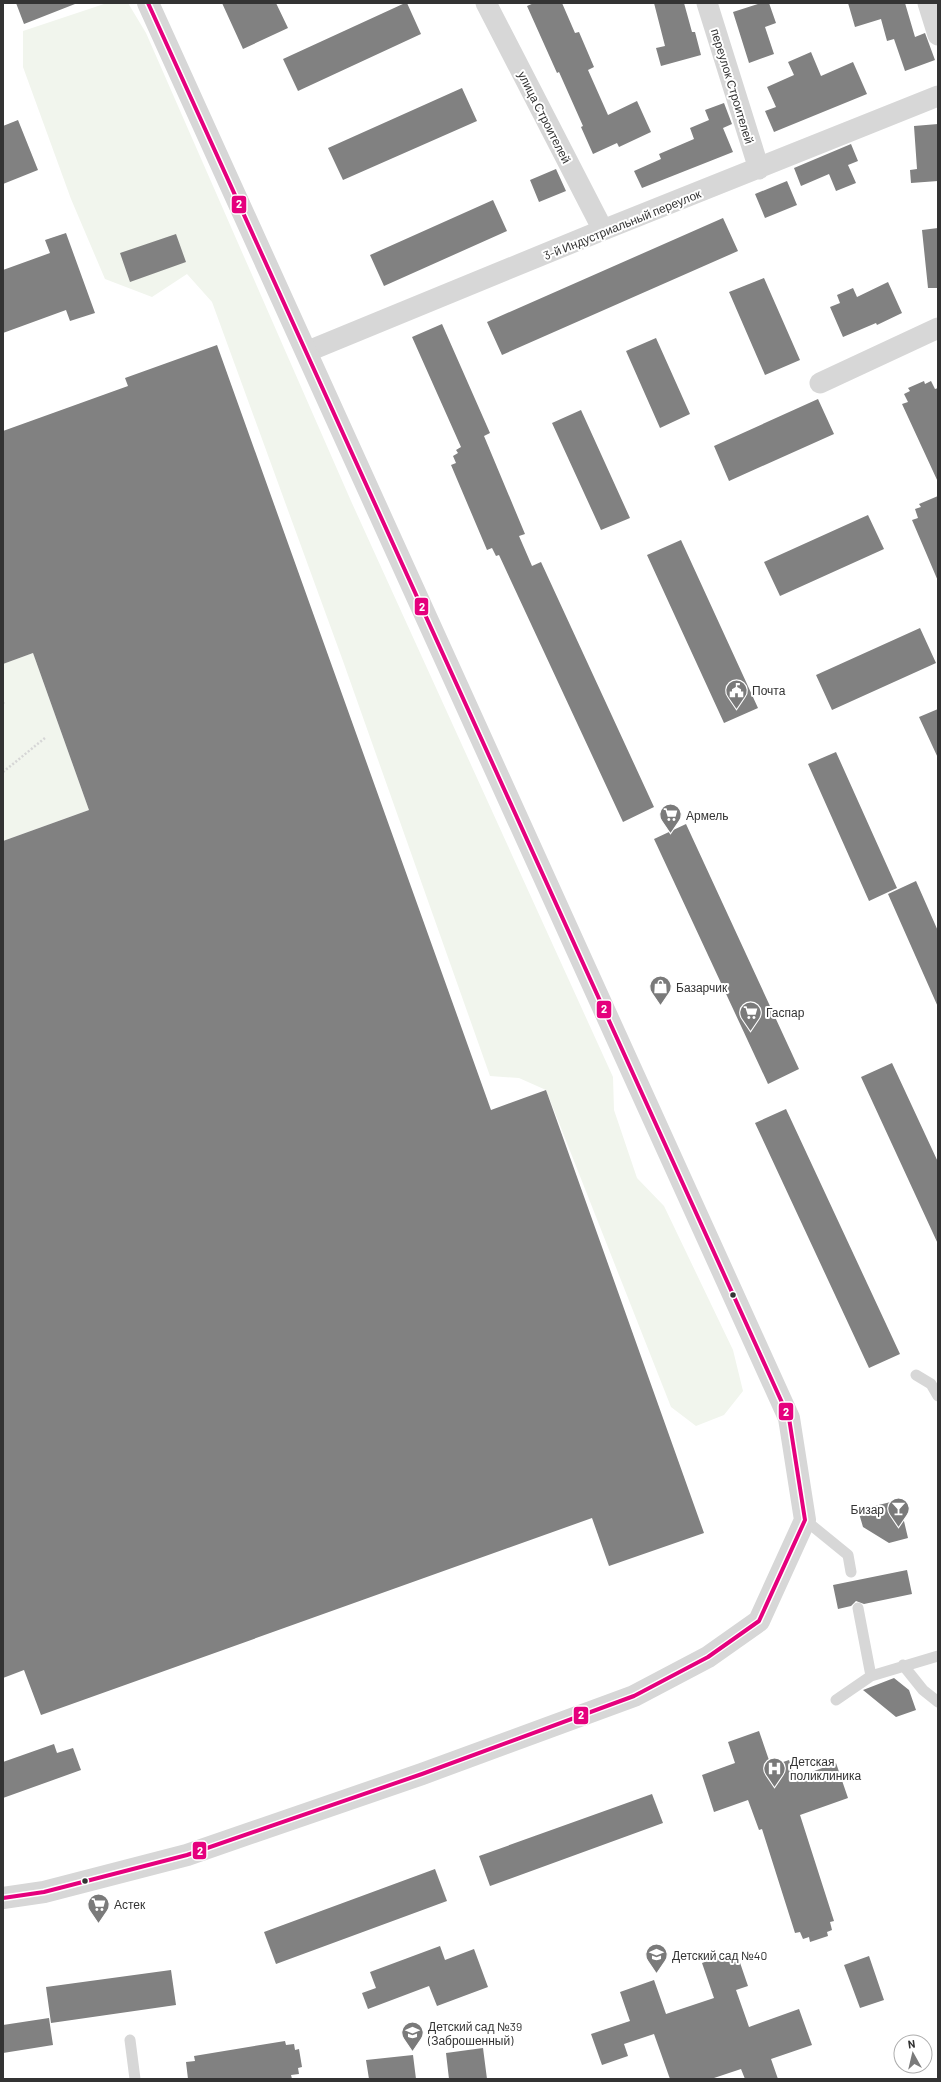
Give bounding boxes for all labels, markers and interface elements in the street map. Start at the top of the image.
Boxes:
street label: переулок Строителей [708,27,757,146]
street label: улица Строителей [515,69,574,166]
street label: 3-й Индустриальный переулок [541,186,704,263]
line badge: 2 [231,195,247,214]
text: 2 [236,197,242,210]
line badge: 2 [414,597,429,616]
text: 2 [419,600,425,613]
public building icon: Почта [724,677,750,710]
place label: Почта [752,683,786,697]
supermarket icon: Армель [658,802,684,835]
place label: Армель [686,808,728,823]
shop icon: Базарчик [648,974,674,1007]
place label: Базарчик [676,980,728,995]
supermarket icon: Гаспар [738,999,764,1032]
line badge: 2 [596,1000,612,1019]
text: 2 [601,1002,607,1015]
place label: Гаспар [766,1005,805,1020]
unlabelled marker [728,1290,738,1300]
line badge: 2 [778,1402,794,1421]
text: 2 [783,1405,789,1418]
bar icon: Бизар [886,1496,912,1529]
place label: Бизар [851,1502,884,1517]
line badge: 2 [573,1706,589,1725]
text: 2 [578,1708,584,1721]
place label: Детская поликлиника [790,1754,862,1782]
hospital icon: Детская поликлиника [762,1755,788,1788]
line badge: 2 [192,1841,207,1860]
text: 2 [197,1844,203,1857]
unlabelled marker [80,1876,90,1886]
supermarket icon: Астек [86,1891,112,1924]
place label: Астек [114,1897,146,1911]
school or university icon: Детский сад №40 [644,1942,670,1975]
place label: Детский сад №40 [672,1948,767,1963]
place label: Детский сад №39 (Заброшенный) [427,2019,522,2048]
school or university icon: Детский сад №39 (Заброшенный) [399,2020,425,2053]
north arrow [893,2034,933,2074]
text: N [907,2037,916,2051]

